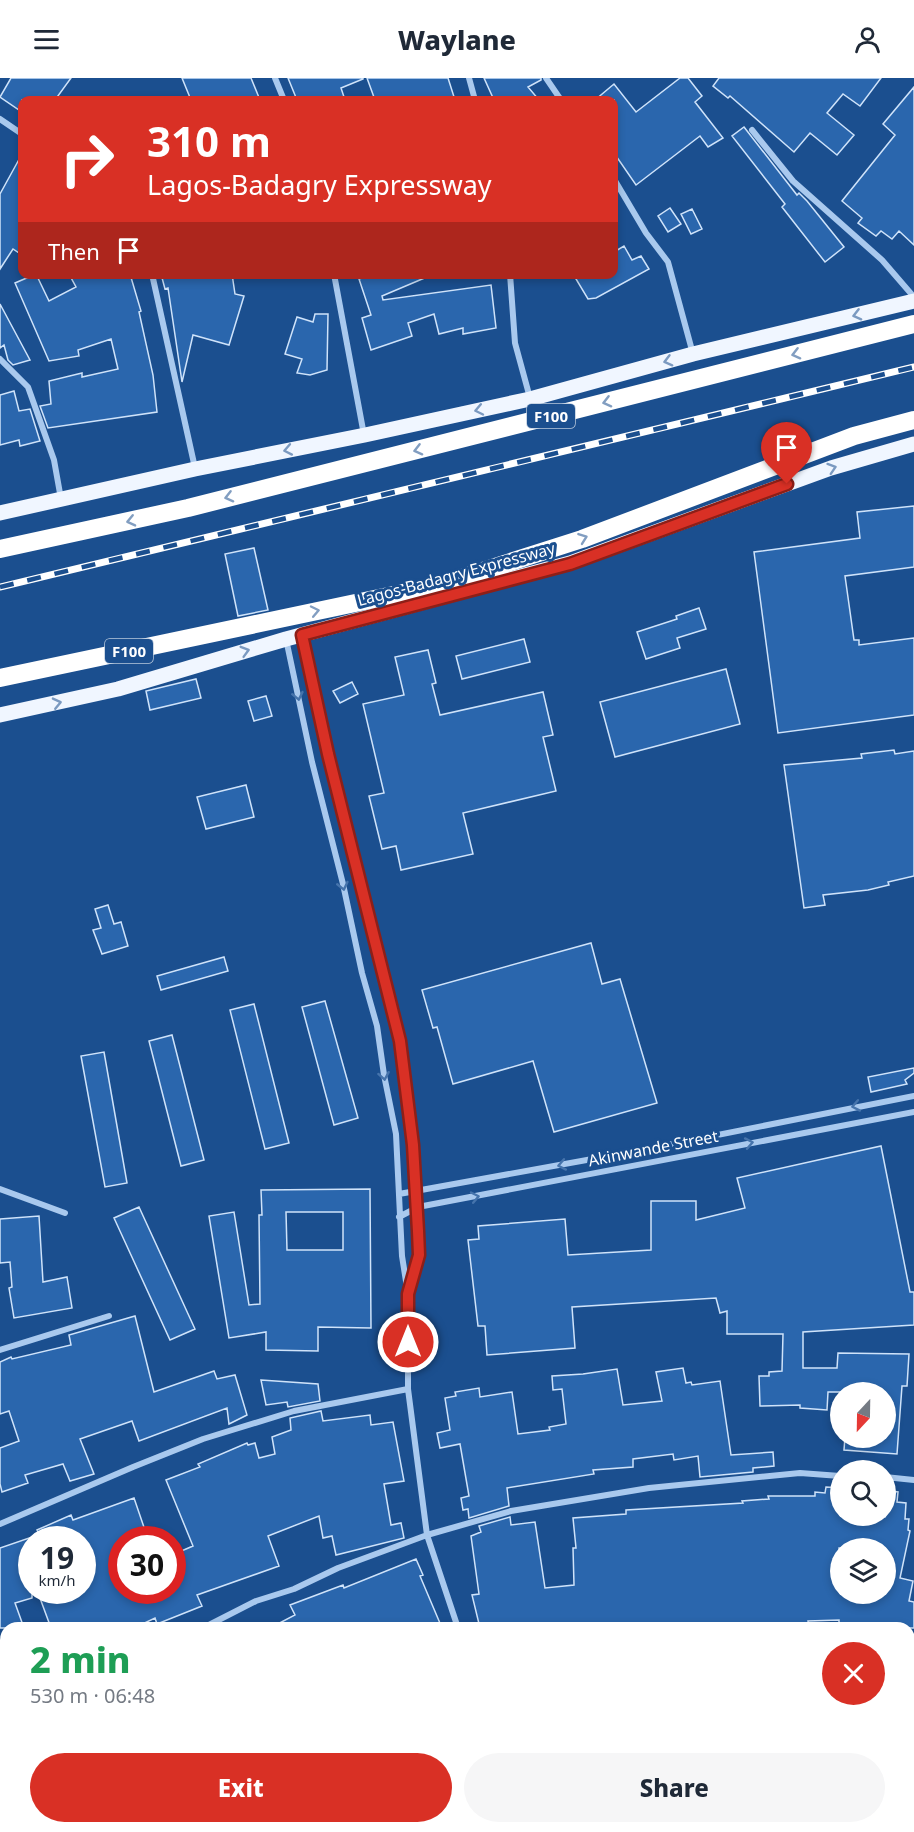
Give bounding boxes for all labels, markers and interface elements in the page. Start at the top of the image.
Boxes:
text: Waylane [398,21,516,58]
icon: menu [30,23,63,56]
icon: person [851,23,884,56]
text: 310 m [147,112,271,169]
icon: right [48,120,126,198]
text: Lagos-Badagry Expressway [147,166,492,203]
icon: arrive [112,234,145,267]
text: Then [48,236,100,266]
one-way arrow [852,307,862,320]
one-way arrow [791,346,801,359]
one-way arrow [663,354,674,366]
one-way arrow [602,394,612,407]
one-way arrow [474,403,484,416]
road number: F100 [527,404,575,428]
pin [761,422,812,484]
icon: arrive [770,431,803,464]
one-way arrow [413,442,423,455]
one-way arrow [284,443,294,456]
one-way arrow [826,463,837,475]
one-way arrow [224,490,234,503]
one-way arrow [126,513,136,526]
one-way arrow [577,532,588,545]
street label: Lagos-Badagry Expressway [355,537,558,611]
one-way arrow [309,605,319,618]
road number: F100 [105,639,153,663]
one-way arrow [239,646,250,658]
one-way arrow [291,691,304,701]
one-way arrow [52,697,62,710]
one-way arrow [336,881,349,891]
one-way arrow [378,1072,390,1081]
one-way arrow [852,1099,862,1112]
street label: Akinwande Street [586,1125,720,1171]
one-way arrow [744,1137,754,1150]
one-way arrow [558,1158,568,1171]
one-way arrow [470,1191,480,1204]
position arrow [376,1310,440,1374]
north arrow [830,1382,896,1448]
map controls [830,1382,896,1604]
button: search [830,1460,896,1526]
speed limit sign: 30 [108,1526,186,1604]
text: 19 [40,1537,74,1578]
button: layers [830,1538,896,1604]
text: km/h [39,1570,75,1590]
text: 2 min [30,1635,131,1684]
button: close [822,1642,885,1705]
text: 530 m · 06:48 [30,1682,155,1709]
button: Exit [30,1753,452,1822]
button: Share [464,1753,885,1822]

